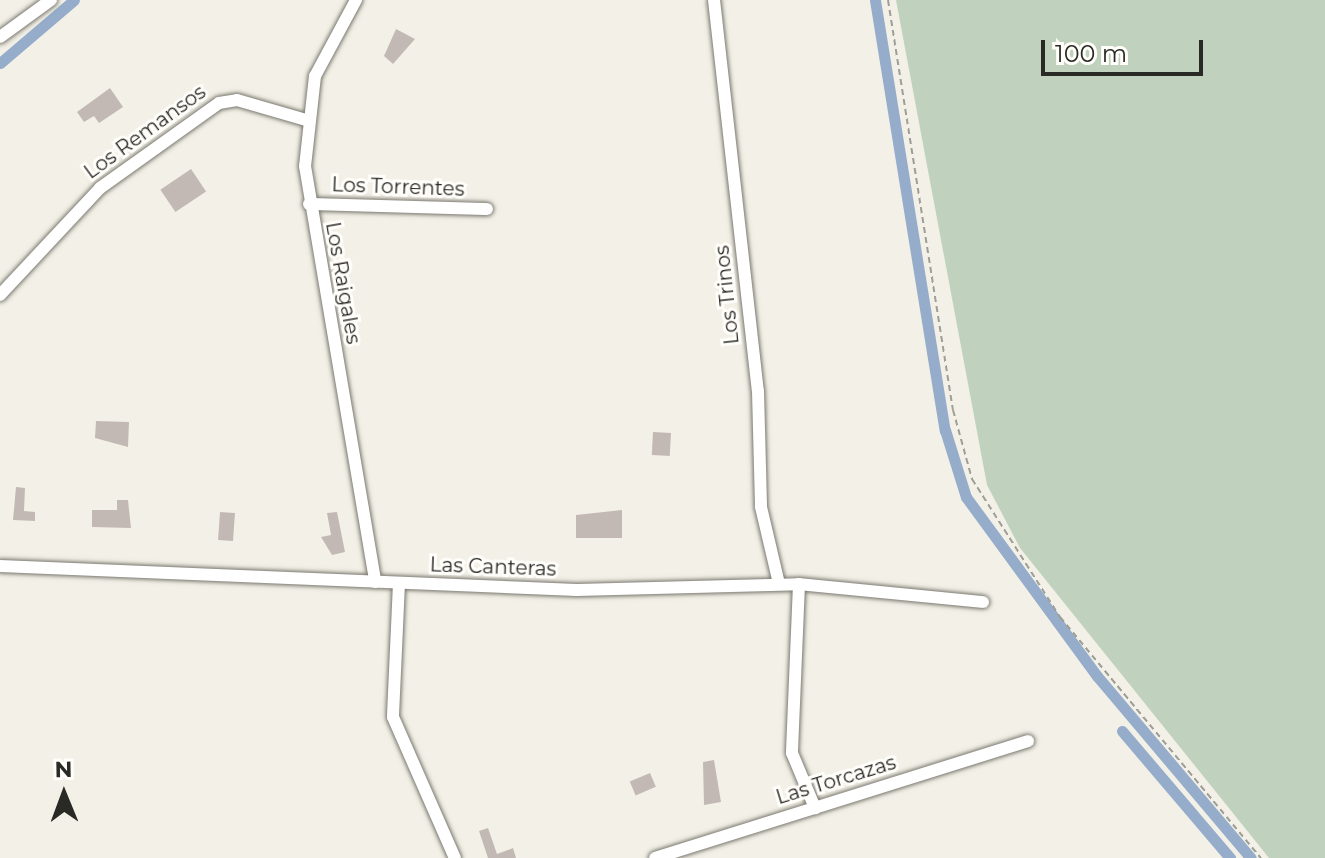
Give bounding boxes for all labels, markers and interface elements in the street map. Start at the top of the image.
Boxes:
scale bar [1045,24,1207,74]
text: 100 m [1055,39,1127,68]
street label: Los Remansos [80,80,210,184]
street label: Los Torrentes [331,173,465,201]
street label: Los Raigales [320,220,366,346]
street label: Los Trinos [710,244,744,346]
street label: Las Canteras [429,553,557,581]
street label: Las Torcazas [773,750,899,810]
north arrow [24,754,104,834]
text: N [54,756,73,783]

